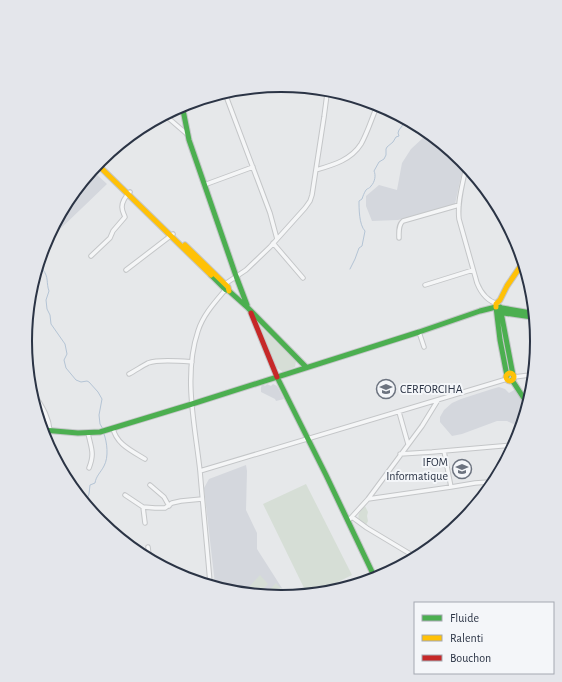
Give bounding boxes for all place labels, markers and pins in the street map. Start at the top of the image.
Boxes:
school or university icon: CERFORCIHA [375,378,397,400]
place label: CERFORCIHA [400,383,463,395]
place label: IFOM Informatique [386,456,448,482]
school or university icon: IFOM Informatique [451,458,473,480]

